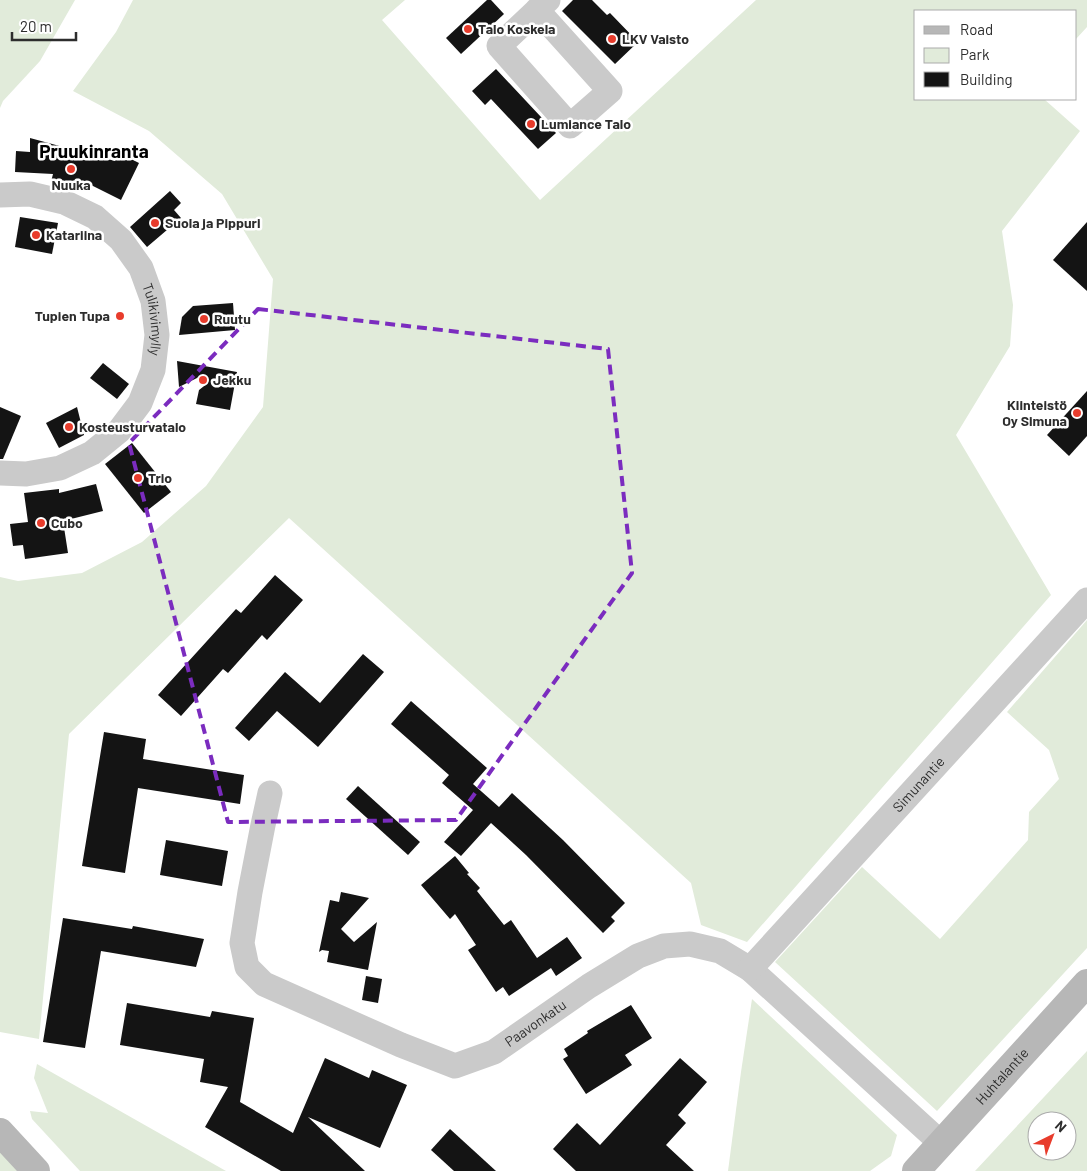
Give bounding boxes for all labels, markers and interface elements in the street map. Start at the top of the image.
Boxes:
scale bar [12,10,76,42]
legend [914,10,1077,100]
text: 20 m [20,17,52,35]
place label: Talo Koskela [478,20,555,37]
text: Road [960,20,993,38]
marker: Talo Koskela [462,23,474,35]
place label: LKV Vaisto [622,30,689,47]
marker: LKV Vaisto [606,33,618,45]
text: Park [960,45,990,63]
text: Building [960,70,1013,88]
place label: Lumiance Talo [541,115,631,132]
marker: Lumiance Talo [525,118,537,130]
district label: Pruukinranta [39,139,149,162]
marker: Nuuka [65,163,77,175]
place label: Nuuka [51,176,91,193]
place label: Suola ja Pippuri [165,214,261,231]
marker: Suola ja Pippuri [149,217,161,229]
place label: Katariina [46,226,102,243]
marker: Katariina [30,229,42,241]
street label: Tulikivimylly [139,281,166,357]
place label: Tupien Tupa [35,307,110,324]
marker: Tupien Tupa [114,310,126,322]
place label: Ruutu [214,310,251,327]
marker: Ruutu [198,313,210,325]
place label: Jekku [213,371,251,388]
marker: Jekku [197,374,209,386]
place label: Kiinteistö Oy Simuna [1002,396,1067,429]
marker: Kiinteistö Oy Simuna [1071,407,1083,419]
place label: Kosteusturvatalo [79,418,186,435]
marker: Kosteusturvatalo [63,421,75,433]
place label: Trio [148,469,172,486]
marker: Trio [132,472,144,484]
place label: Cubo [51,514,83,531]
marker: Cubo [35,517,47,529]
street label: Simunantie [889,753,948,815]
street label: Paavonkatu [501,996,569,1050]
street label: Huhtalantie [972,1044,1032,1108]
north arrow [1027,1111,1077,1161]
text: N [1052,1117,1070,1135]

